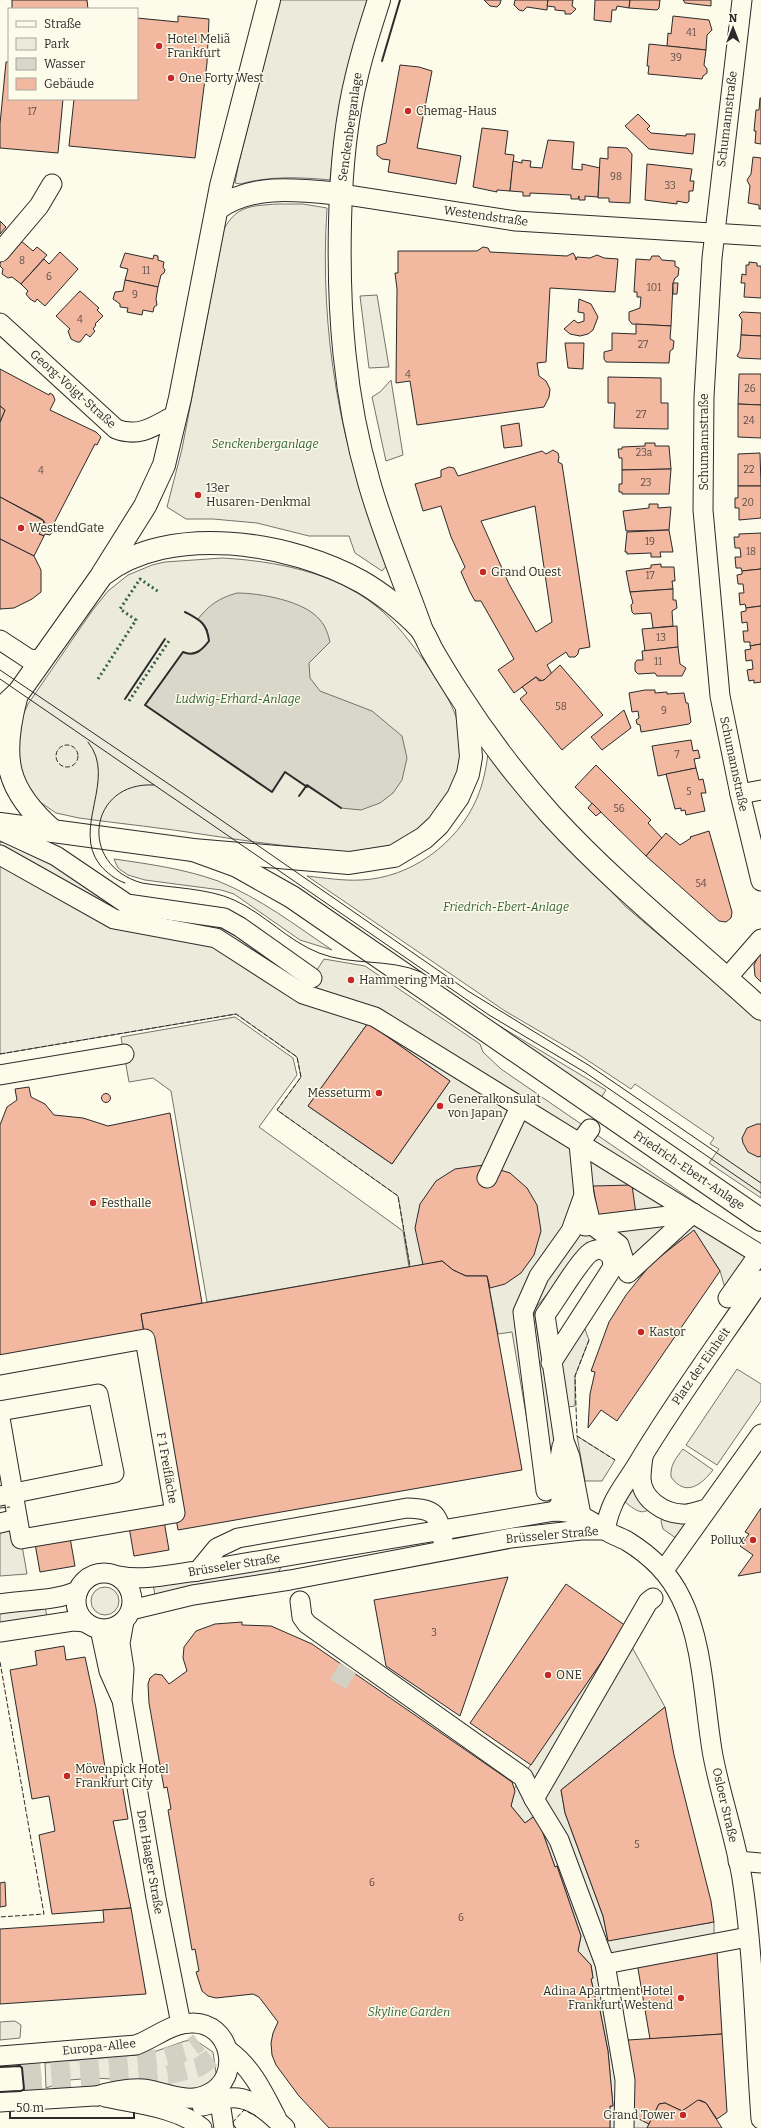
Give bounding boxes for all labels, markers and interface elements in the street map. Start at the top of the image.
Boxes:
legend [8,8,138,100]
north arrow [713,8,753,48]
text: N [729,12,738,25]
text: Straße [44,17,81,31]
house number: 41 [686,27,696,39]
place label: Hotel Meliã Frankfurt [167,32,231,60]
text: Park [44,37,70,51]
marker: Hotel Meliã Frankfurt [154,41,164,51]
house number: 39 [670,52,682,64]
text: Wasser [44,57,86,71]
street label: Schumannstraße [714,70,740,168]
place label: One Forty West [179,71,264,85]
street label: Senckenberganlage [335,72,365,182]
marker: One Forty West [166,73,176,83]
text: Gebäude [44,77,94,91]
place label: Chemag-Haus [416,104,497,118]
house number: 17 [28,106,36,118]
marker: Chemag-Haus [403,106,413,116]
house number: 98 [610,171,622,183]
house number: 33 [664,180,676,192]
street label: Westendstraße [443,203,529,229]
house number: 8 [19,255,25,267]
house number: 11 [142,265,150,277]
house number: 6 [46,271,52,283]
house number: 101 [647,282,661,294]
house number: 9 [132,289,138,301]
house number: 4 [77,314,83,326]
house number: 27 [638,339,648,351]
street label: Georg-Voigt-Straße [27,347,119,431]
house number: 4 [405,369,411,381]
house number: 26 [744,383,756,395]
street label: Schumannstraße [697,394,711,490]
house number: 27 [636,409,646,421]
house number: 24 [743,415,755,427]
park label: Senckenberganlage [211,437,319,451]
house number: 23a [636,447,653,459]
house number: 22 [744,464,754,476]
house number: 4 [38,465,44,477]
house number: 23 [640,477,652,489]
place label: 13er Husaren-Denkmal [206,481,311,509]
marker: 13er Husaren-Denkmal [193,490,203,500]
house number: 20 [742,497,754,509]
place label: WestendGate [29,521,104,535]
marker: WestendGate [16,523,26,533]
house number: 19 [645,536,655,548]
house number: 18 [746,546,756,558]
place label: Grand Ouest [491,565,562,579]
marker: Grand Ouest [478,567,488,577]
house number: 17 [646,570,654,582]
house number: 13 [656,632,666,644]
house number: 11 [654,656,662,668]
park label: Ludwig-Erhard-Anlage [175,692,301,706]
house number: 58 [555,701,567,713]
house number: 9 [661,705,667,717]
street label: Schumannstraße [717,715,751,813]
house number: 7 [674,749,680,761]
house number: 5 [686,786,692,798]
house number: 56 [613,803,625,815]
house number: 54 [695,878,707,890]
park label: Friedrich-Ebert-Anlage [443,900,569,914]
place label: Hammering Man [359,973,455,987]
marker: Hammering Man [346,975,356,985]
place label: Messeturm [308,1086,372,1100]
marker: Messeturm [374,1088,384,1098]
place label: Generalkonsulat von Japan [447,1092,541,1120]
marker: Generalkonsulat von Japan [435,1101,445,1111]
street label: Friedrich-Ebert-Anlage [631,1128,747,1212]
place label: Festhalle [101,1196,151,1210]
marker: Festhalle [88,1198,98,1208]
street label: Platz der Einheit [669,1324,733,1407]
place label: Kastor [649,1325,686,1339]
marker: Kastor [636,1327,646,1337]
street label: F 1 Freifläche [154,1431,180,1505]
street label: Brüsseler Straße [505,1524,599,1546]
place label: Pollux [710,1533,745,1547]
marker: Pollux [748,1535,758,1545]
street label: Brüsseler Straße [187,1551,281,1579]
house number: 3 [431,1627,437,1639]
place label: ONE [556,1668,582,1682]
marker: ONE [543,1670,553,1680]
place label: Mövenpick Hotel Frankfurt City [75,1762,169,1790]
street label: Osloer Straße [710,1766,740,1844]
marker: Mövenpick Hotel Frankfurt City [62,1771,72,1781]
street label: Den Haager Straße [134,1809,166,1915]
house number: 5 [634,1839,640,1851]
house number: 6 [369,1877,375,1889]
house number: 6 [458,1912,464,1924]
place label: Adina Apartment Hotel Frankfurt Westend [543,1984,674,2012]
marker: Adina Apartment Hotel Frankfurt Westend [676,1993,686,2003]
park label: Skyline Garden [368,2005,450,2019]
street label: Europa-Allee [62,2036,136,2058]
scale bar [10,2094,134,2120]
text: 50 m [16,2101,45,2115]
place label: Grand Tower [603,2108,676,2122]
marker: Grand Tower [678,2110,688,2120]

